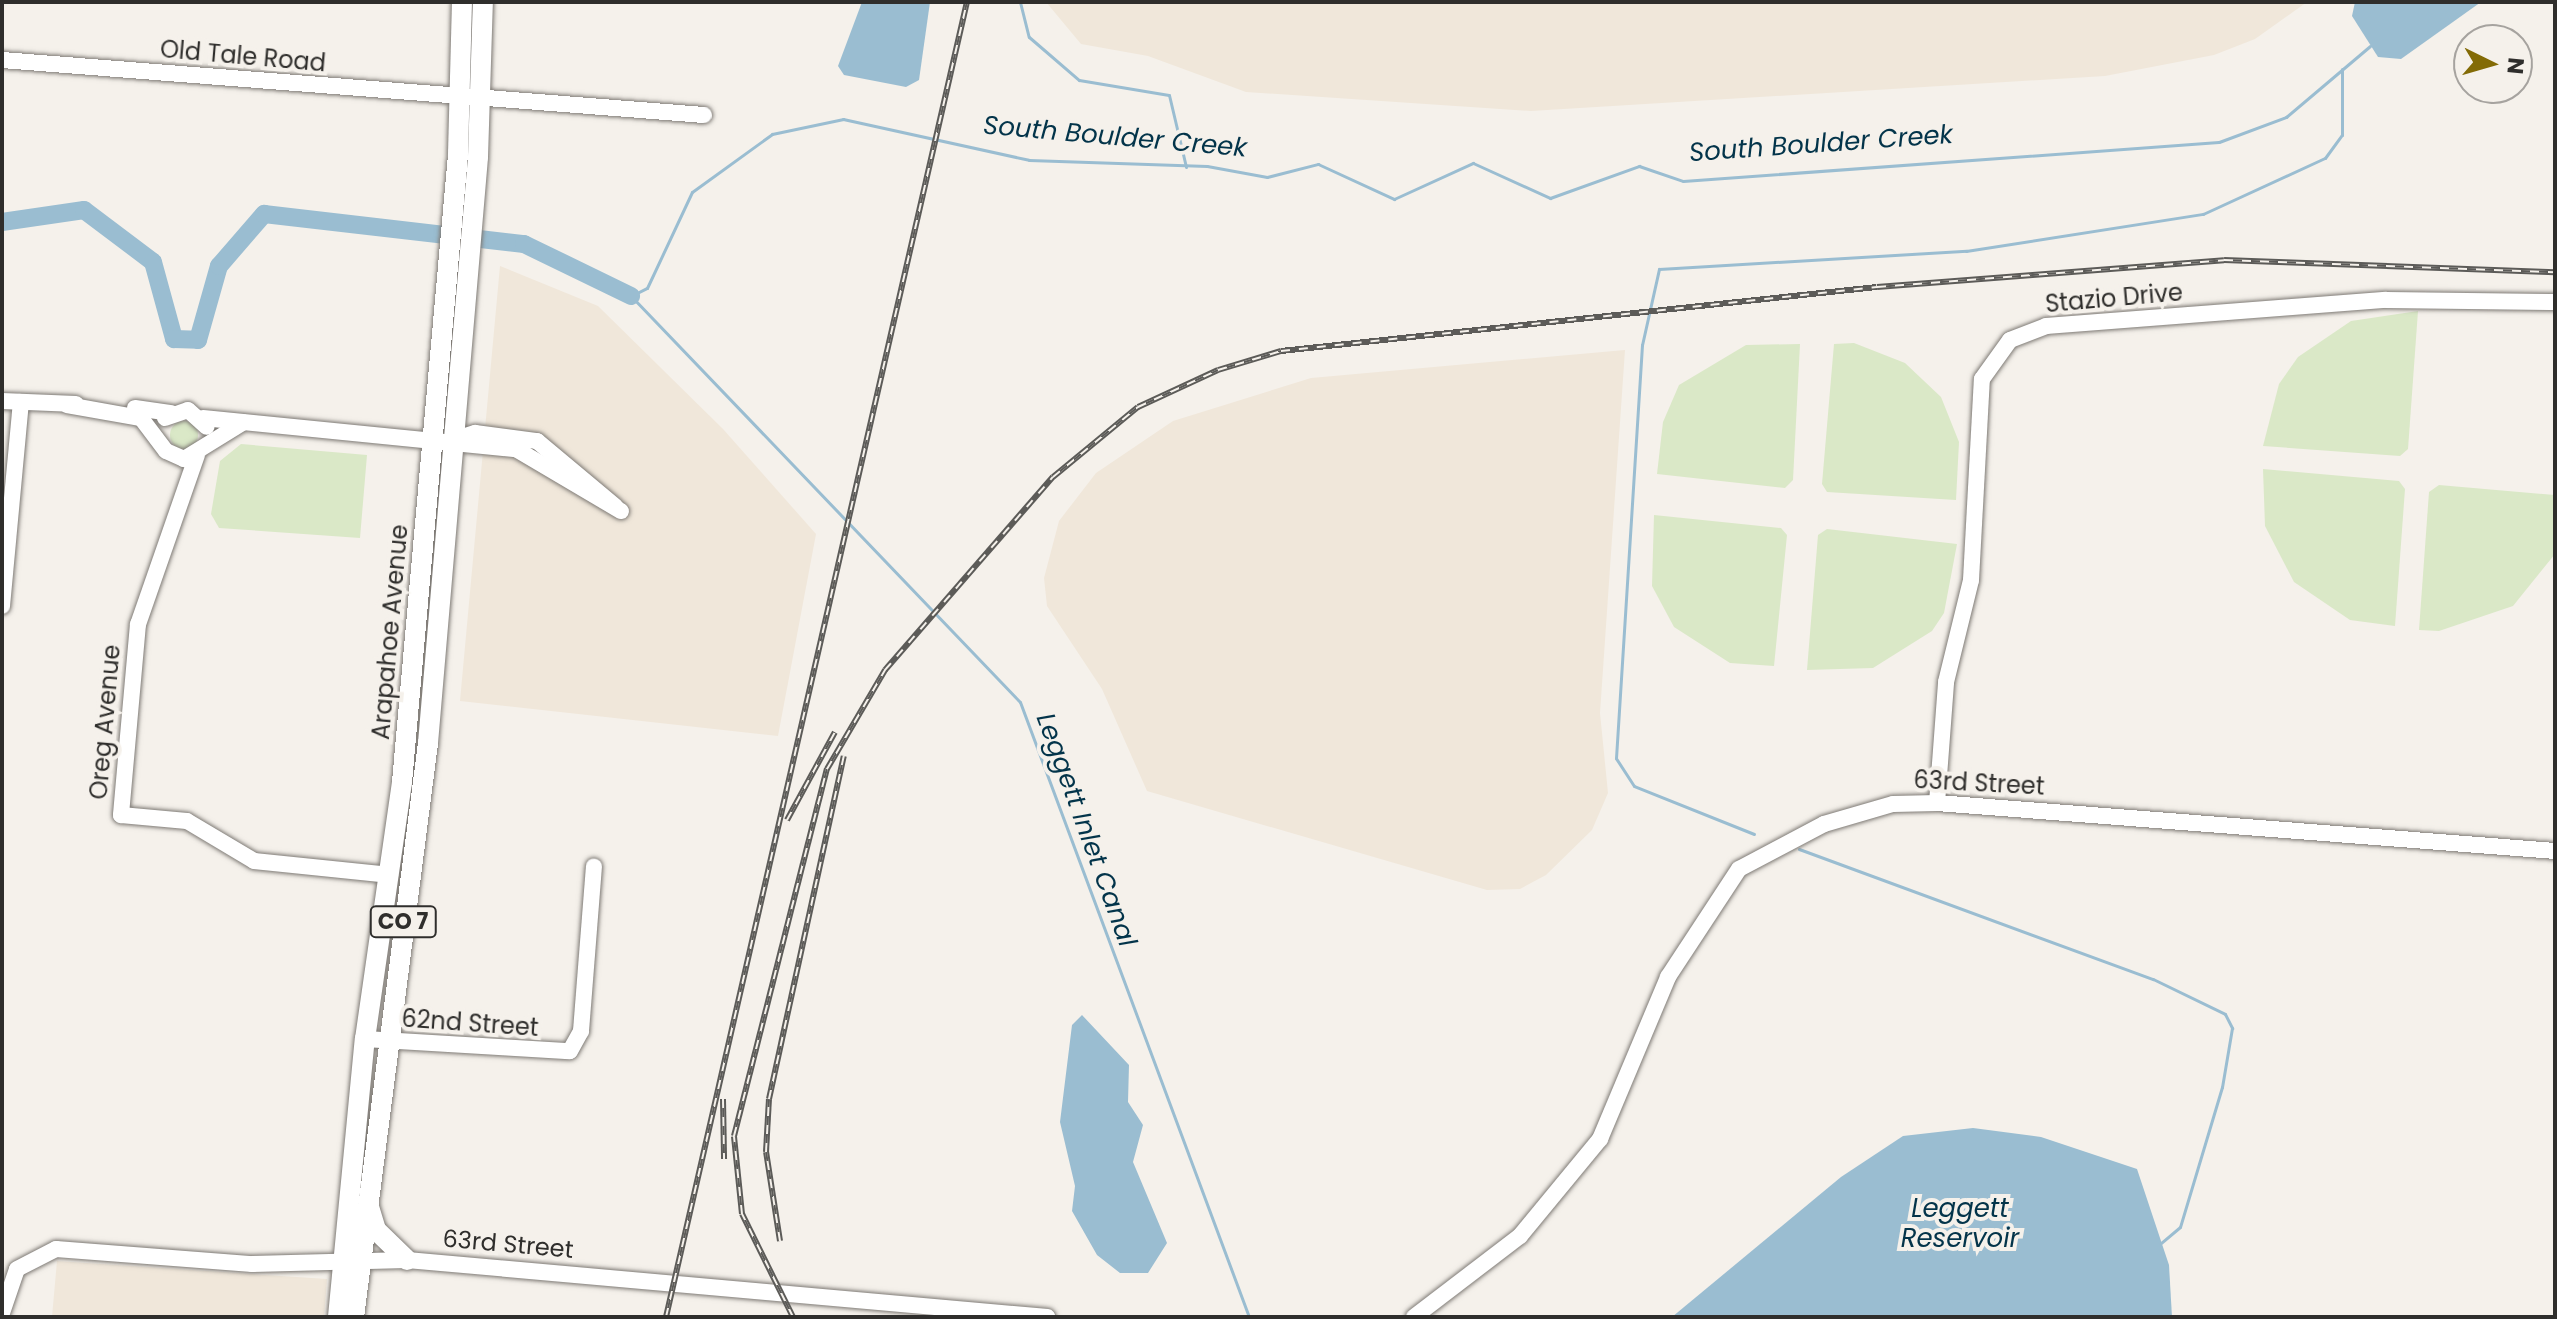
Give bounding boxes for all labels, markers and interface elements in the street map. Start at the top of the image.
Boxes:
north arrow [2453,24,2533,104]
street label: Old Tale Road [159,34,327,78]
text: N [2499,56,2532,76]
water label: South Boulder Creek [982,110,1248,164]
water label: South Boulder Creek [1688,119,1954,169]
street label: Stazio Drive [2044,278,2184,318]
street label: Arapahoe Avenue [366,523,414,741]
street label: Oreg Avenue [84,643,126,801]
water label: Leggett Inlet Canal [1029,709,1143,951]
street label: 63rd Street [1913,765,2045,801]
road number: CO 7 [369,904,437,940]
street label: 62nd Street [401,1004,539,1042]
water label: Leggett Reservoir [1901,1193,2019,1254]
street label: 63rd Street [441,1224,575,1264]

